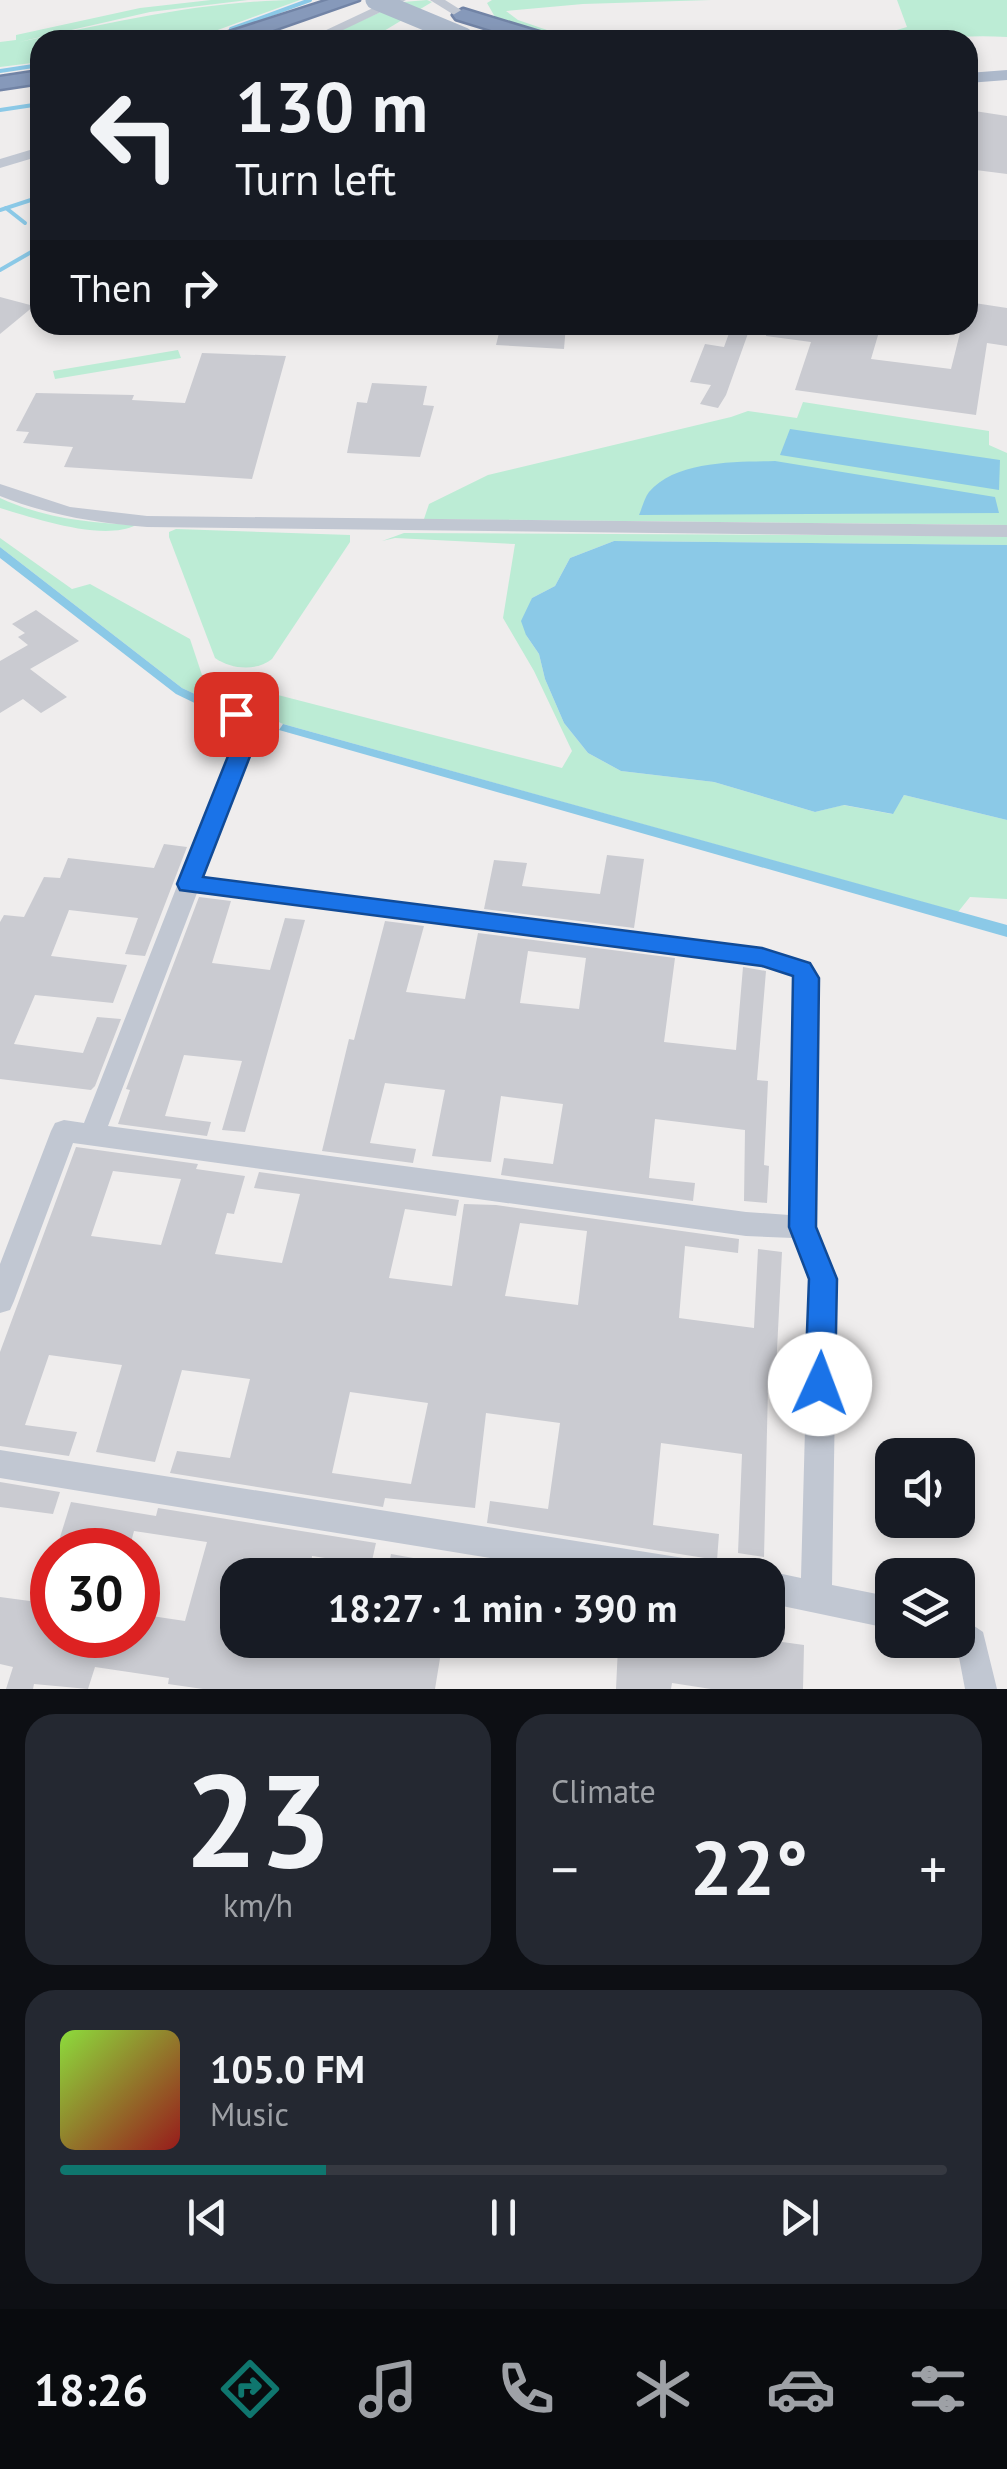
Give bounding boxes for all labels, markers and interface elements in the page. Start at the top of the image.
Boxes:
text: 130 m [235,61,428,151]
icon: left [70,70,200,200]
text: Turn left [235,149,396,207]
icon: right [172,260,227,315]
text: Then [70,263,152,312]
pin [194,672,279,757]
icon: arrive [209,687,264,742]
position arrow [768,1332,872,1436]
map controls [875,1438,975,1658]
button: sound [875,1438,975,1538]
speed limit sign: 30 [30,1528,160,1658]
button: layers [875,1558,975,1658]
text: 18:27 · 1 min · 390 m [328,1583,677,1632]
text: 23 [184,1735,332,1903]
text: Climate [551,1770,656,1812]
text: 22° [690,1819,808,1916]
text: − [551,1833,579,1904]
text: + [919,1833,947,1904]
text: km/h [223,1884,293,1926]
text: 105.0 FM [210,2044,365,2093]
text: Music [210,2093,289,2135]
icon: previous [180,2190,235,2245]
icon: pause [476,2190,531,2245]
icon: next [772,2190,827,2245]
icon: directions [215,2354,285,2424]
icon: music [353,2354,423,2424]
icon: phone [491,2354,561,2424]
icon: climate [628,2354,698,2424]
icon: car [766,2354,836,2424]
icon: filters [903,2354,973,2424]
text: 18:26 [34,2360,148,2418]

